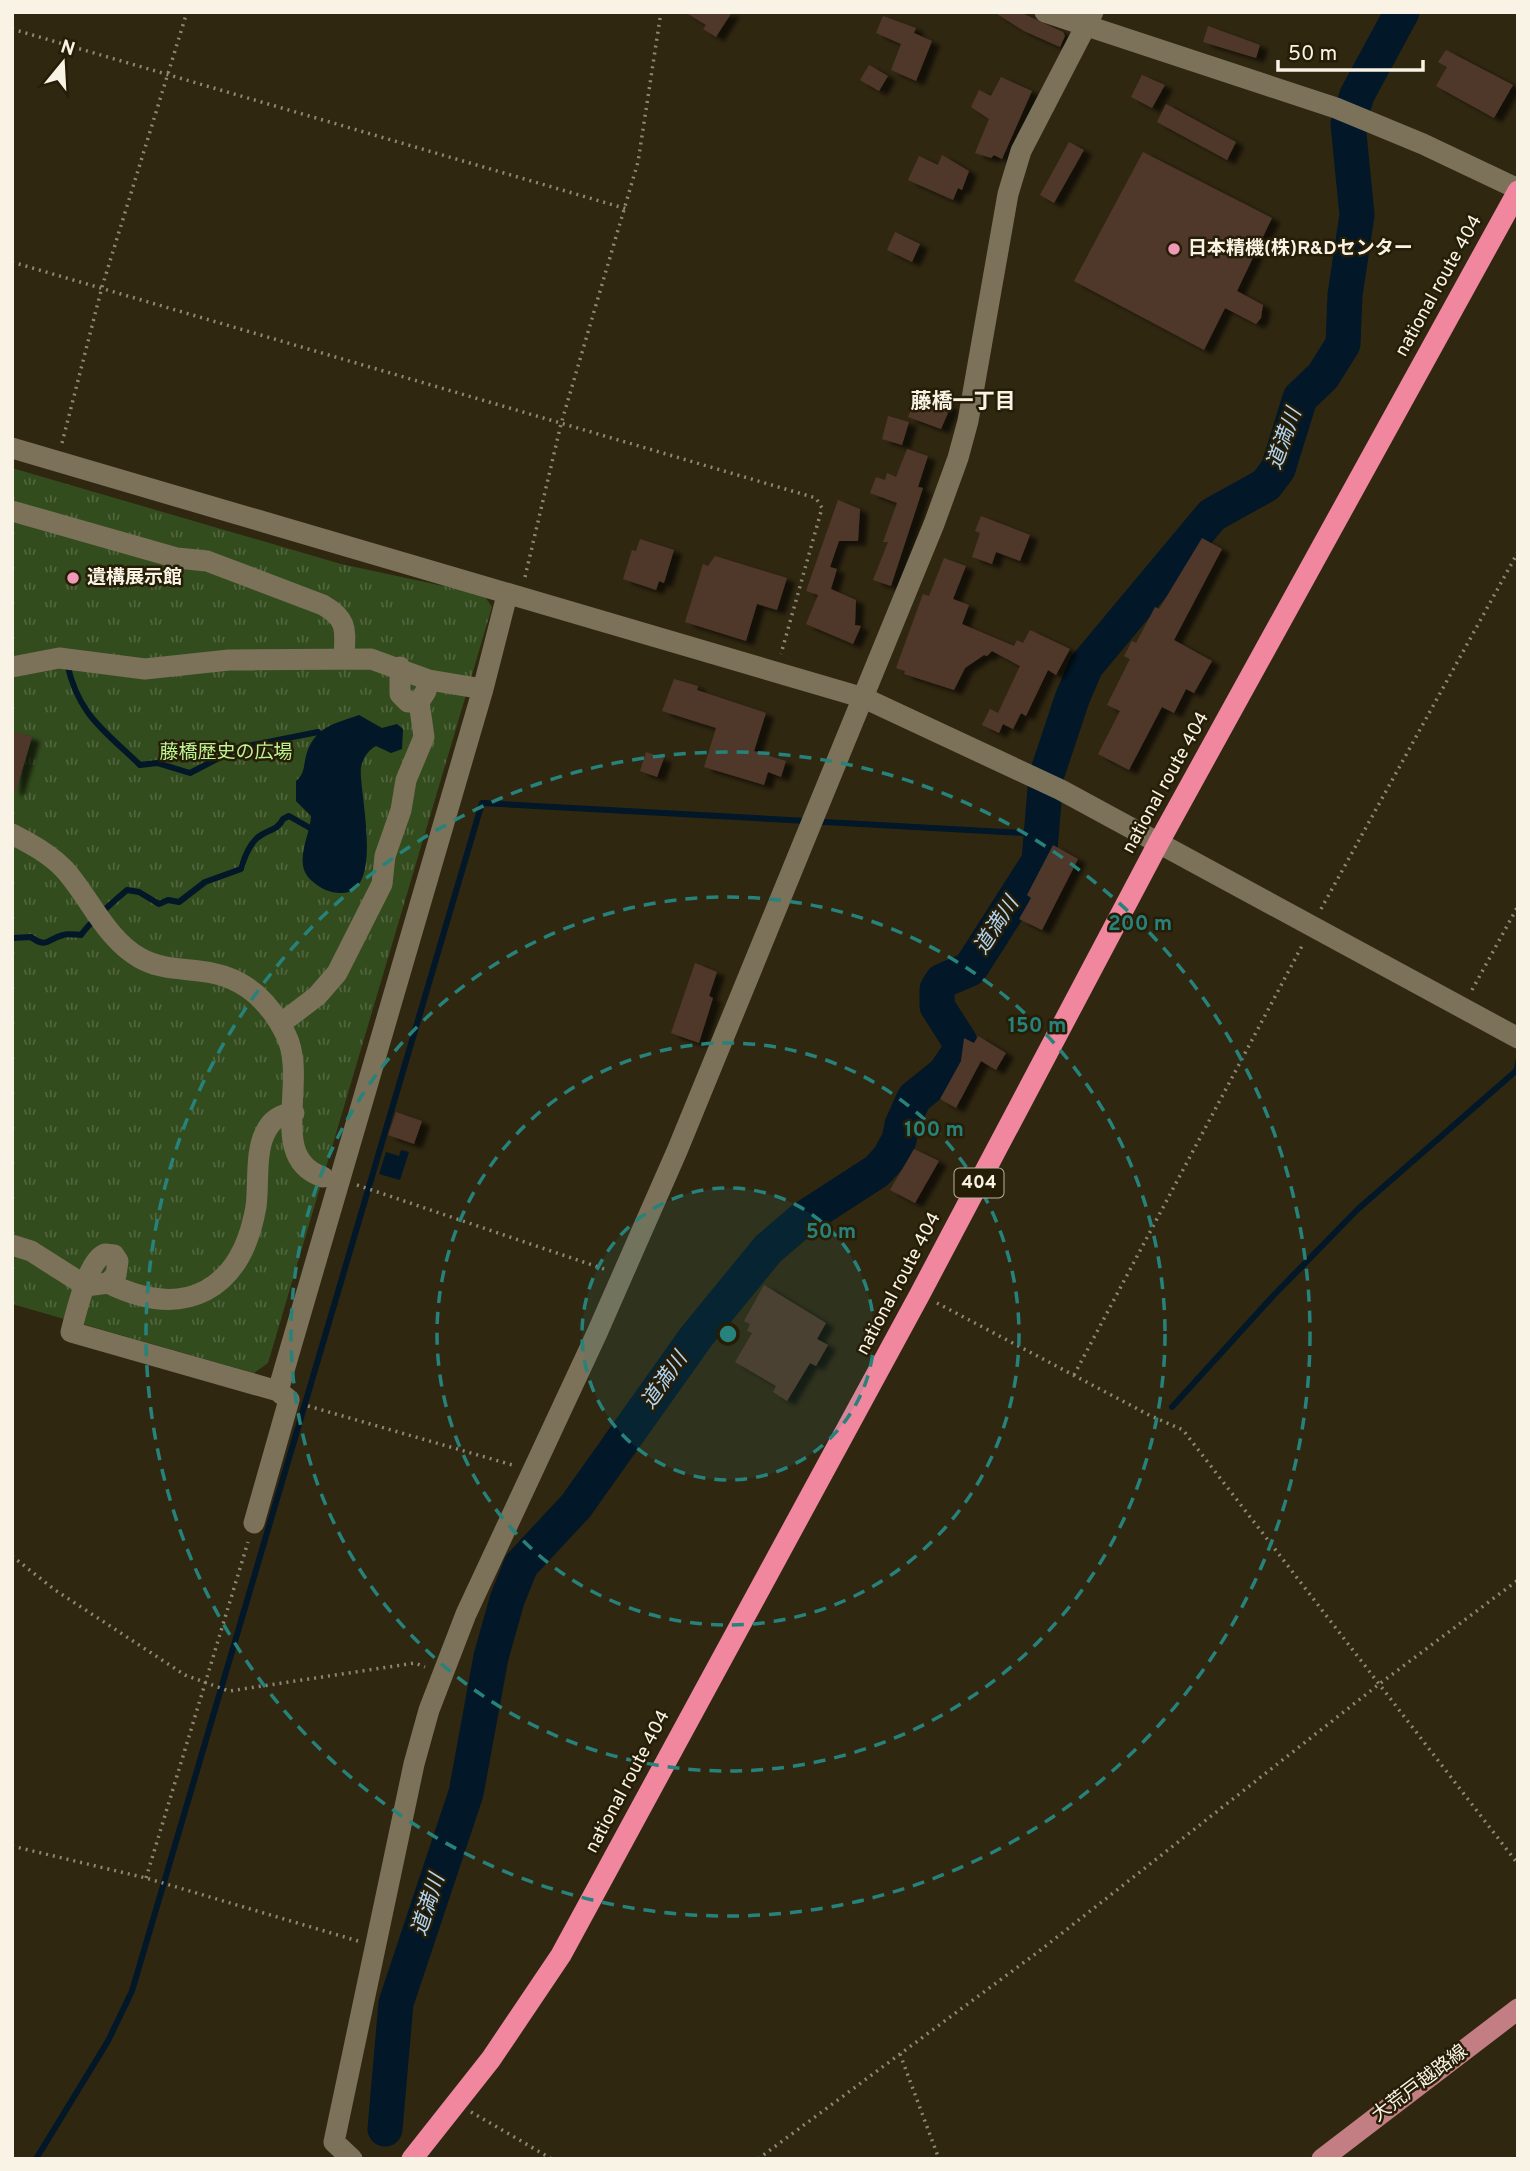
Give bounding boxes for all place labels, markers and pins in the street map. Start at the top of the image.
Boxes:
place label: 日本精機(株)R&Dセンター [1188,237,1413,261]
marker: 日本精機(株)R&Dセンター [1166,241,1182,257]
place label: 遺構展示館 [87,566,182,590]
marker: 遺構展示館 [65,570,81,586]
centre of rings [716,1322,740,1346]

